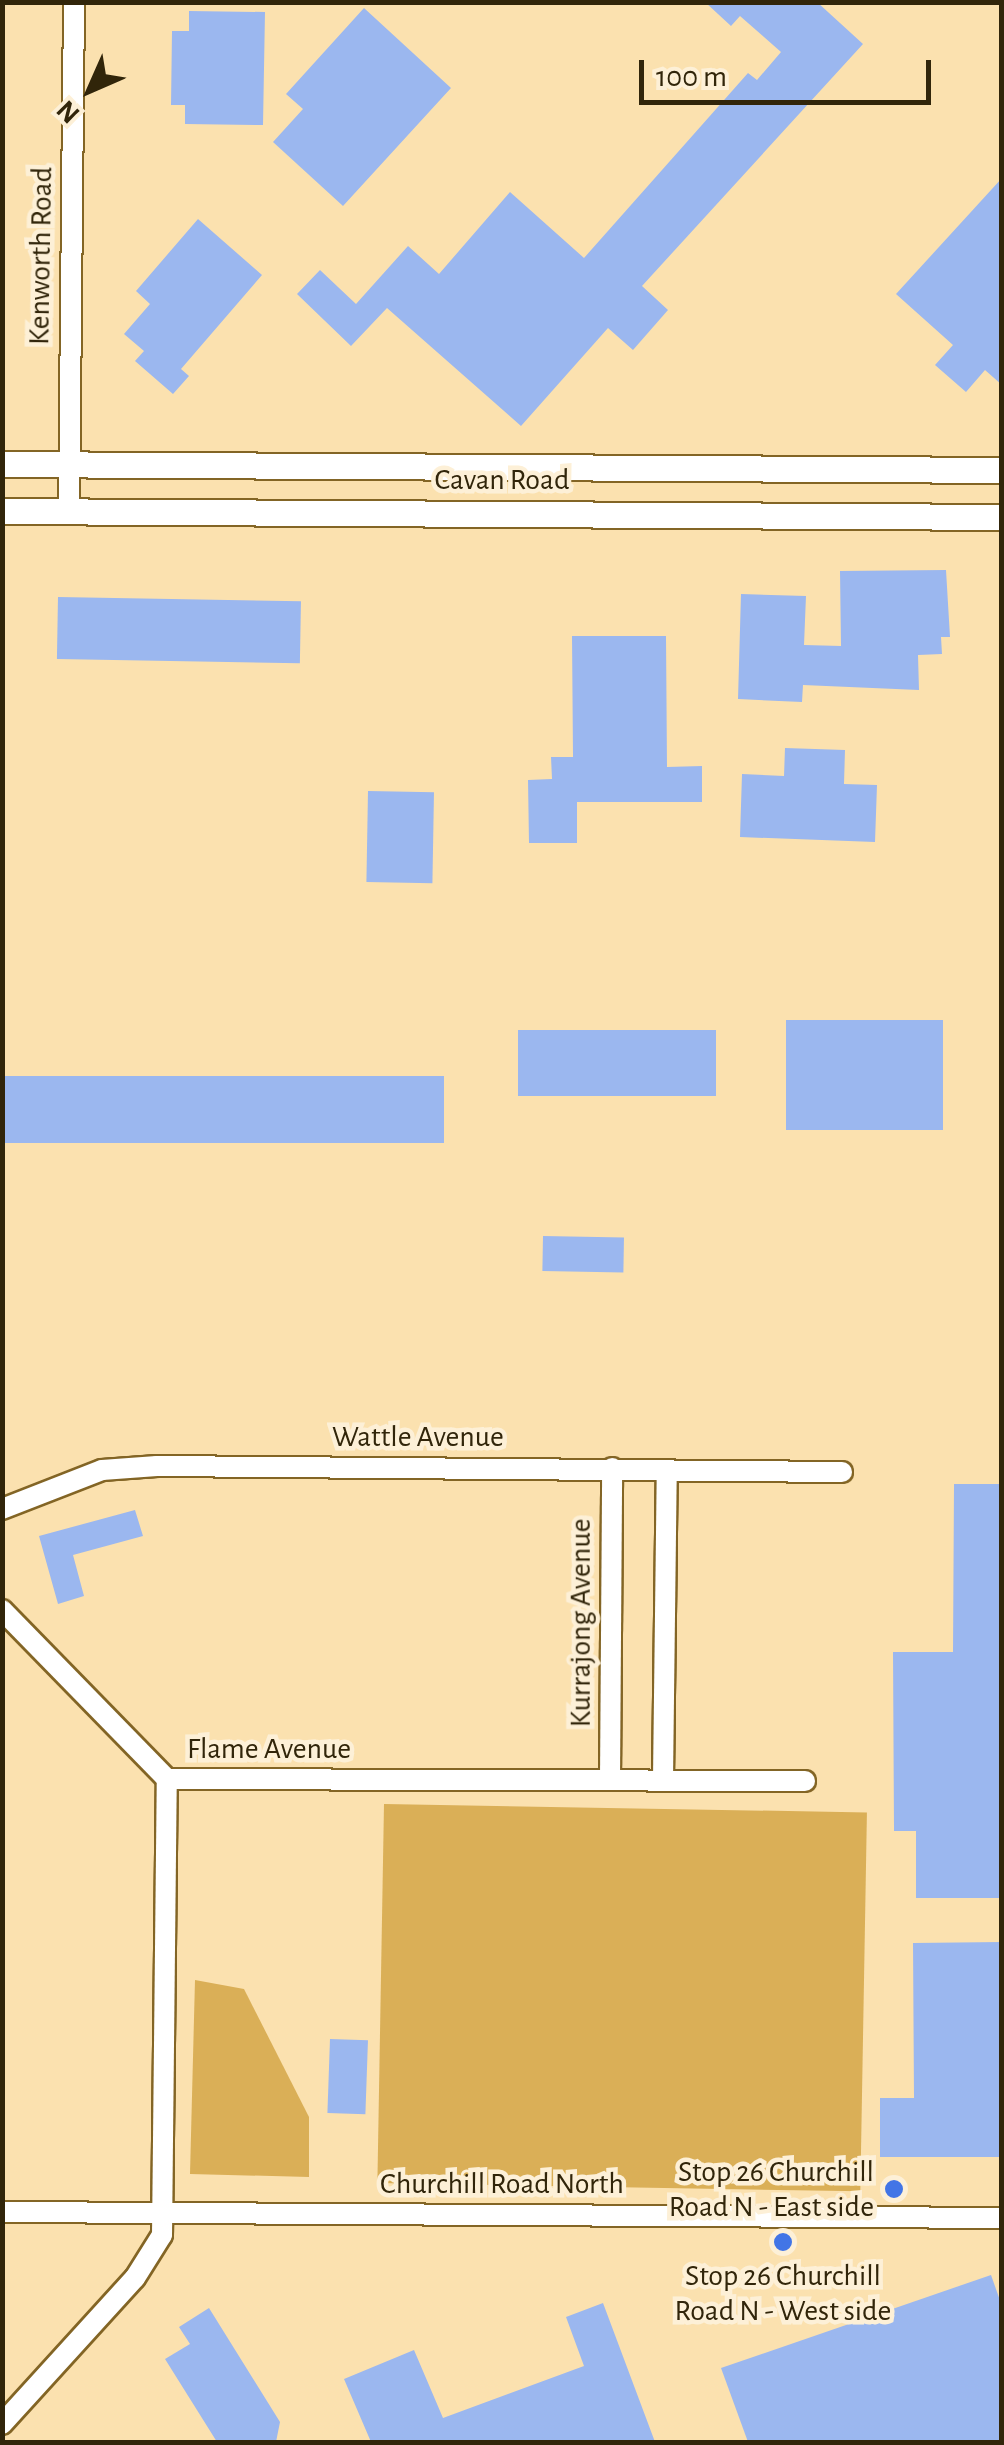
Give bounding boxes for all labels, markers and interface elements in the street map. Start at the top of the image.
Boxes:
north arrow [40,40,140,140]
scale bar [644,40,936,102]
text: 100 m [656,62,727,92]
text: N [52,94,86,128]
street label: Kenworth Road [21,167,61,345]
street label: Cavan Road [435,462,569,498]
street label: Wattle Avenue [332,1419,504,1455]
street label: Kurrajong Avenue [563,1519,599,1727]
street label: Flame Avenue [187,1731,351,1767]
place label: Stop 26 Churchill Road N - East side [669,2154,874,2224]
street label: Churchill Road North [380,2166,624,2202]
marker: Stop 26 Churchill Road N - East side [883,2178,905,2200]
marker: Stop 26 Churchill Road N - West side [772,2231,794,2253]
place label: Stop 26 Churchill Road N - West side [675,2258,891,2328]

